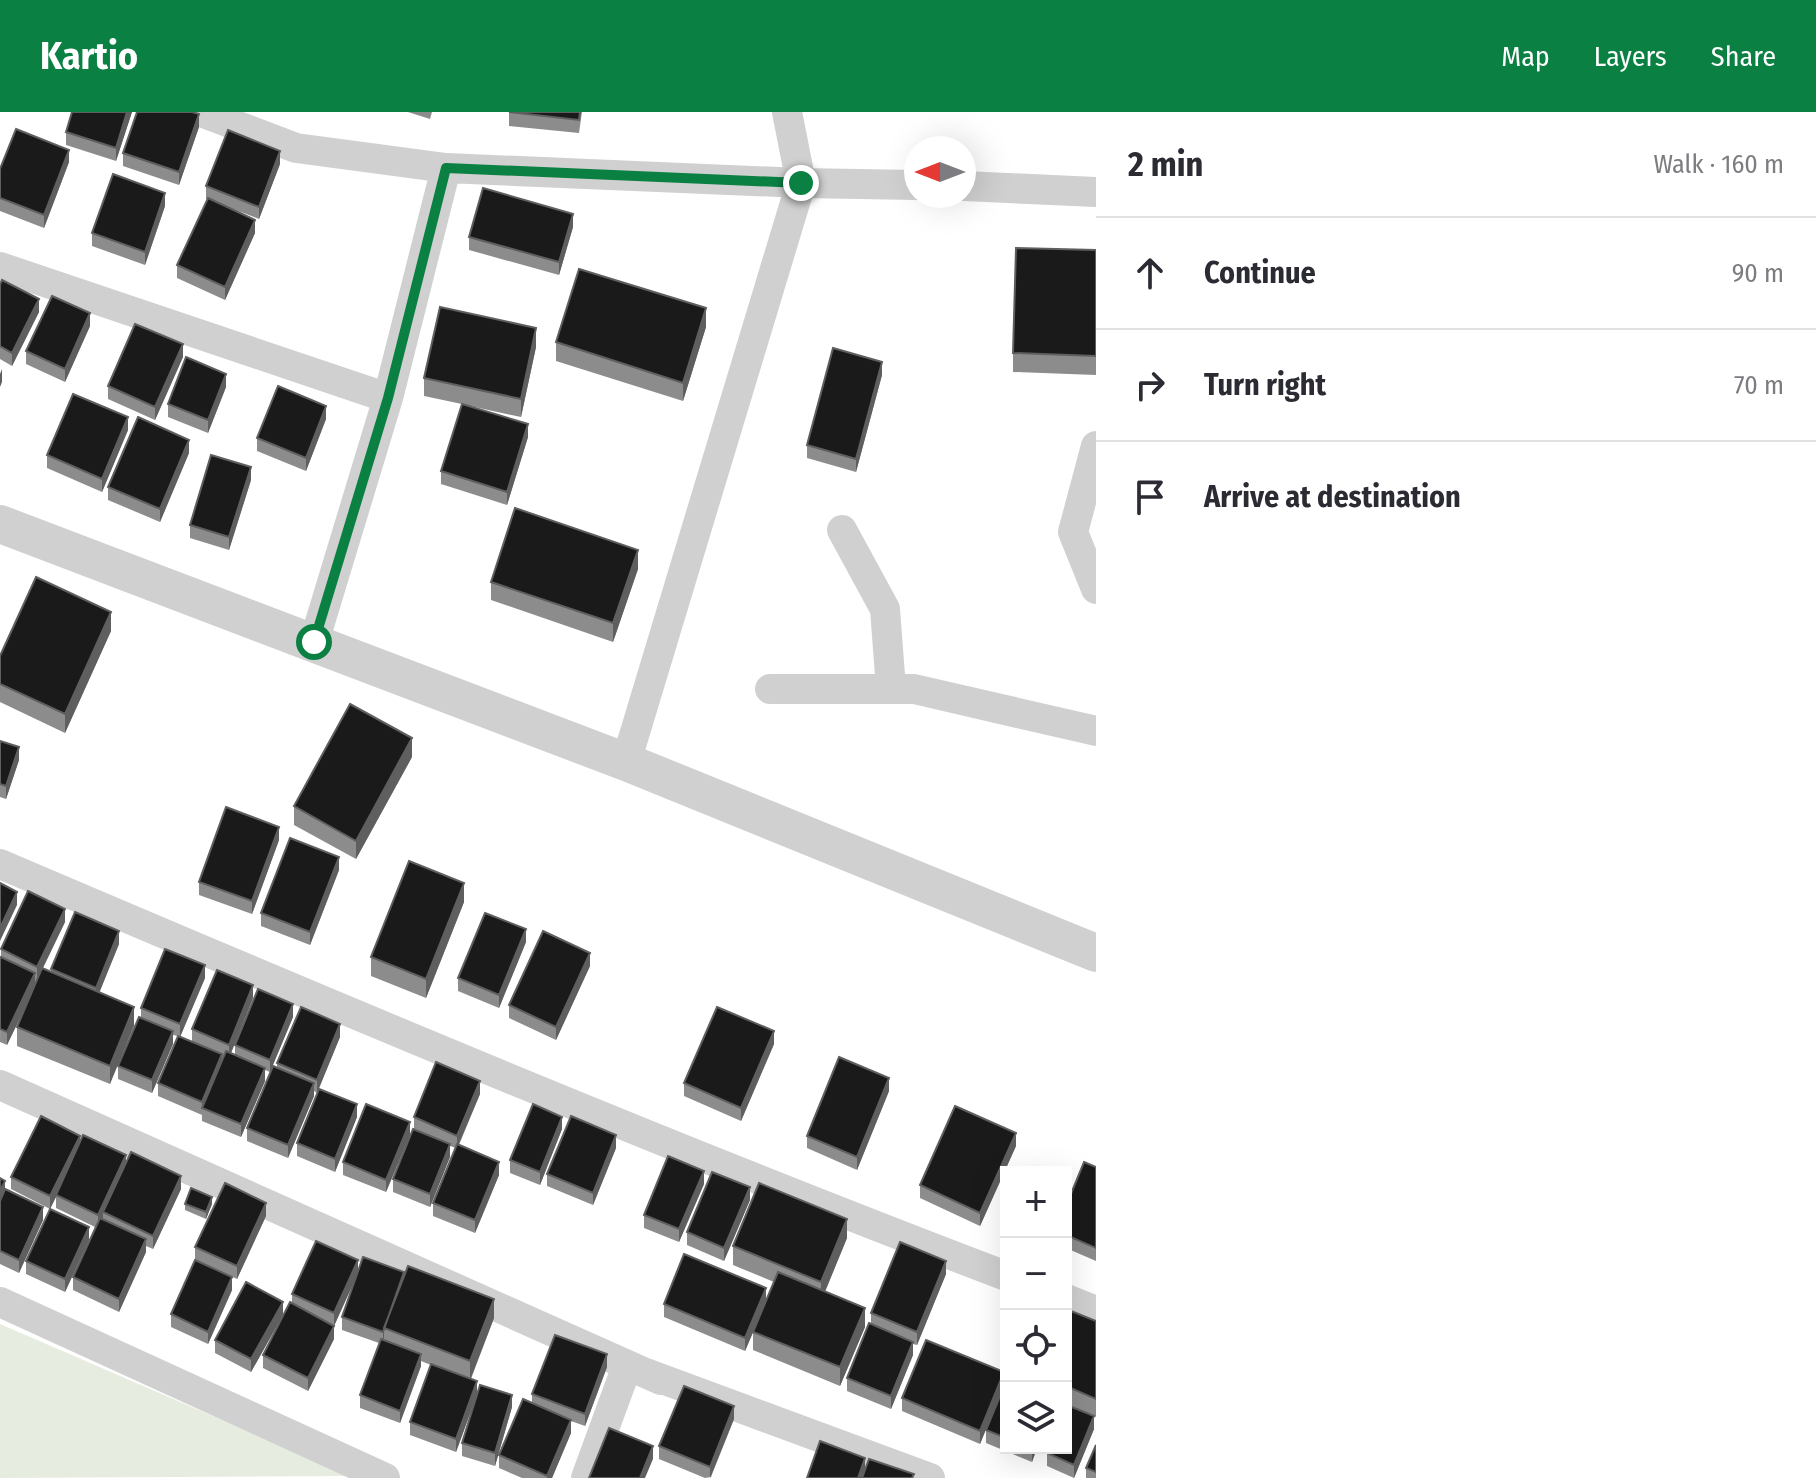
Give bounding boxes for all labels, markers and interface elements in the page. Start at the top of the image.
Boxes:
text: Kartio [40,33,138,79]
text: Map [1501,40,1550,73]
text: Layers [1594,40,1667,73]
text: Share [1711,40,1776,73]
north arrow [904,136,976,208]
text: 2 min [1128,144,1203,185]
text: Walk · 160 m [1653,149,1784,180]
route end [783,165,819,201]
icon: ahead [1128,251,1172,295]
text: Continue [1204,255,1316,291]
text: 90 m [1732,258,1784,289]
icon: right [1128,363,1172,407]
text: Turn right [1204,367,1326,403]
text: 70 m [1734,370,1784,401]
icon: arrive [1128,475,1172,519]
text: Arrive at destination [1204,479,1461,515]
route start [296,624,332,660]
map controls [1000,1166,1072,1454]
button: + [1000,1166,1072,1238]
button: − [1000,1238,1072,1310]
button: locate [1000,1310,1072,1382]
button: layers [1000,1382,1072,1454]

